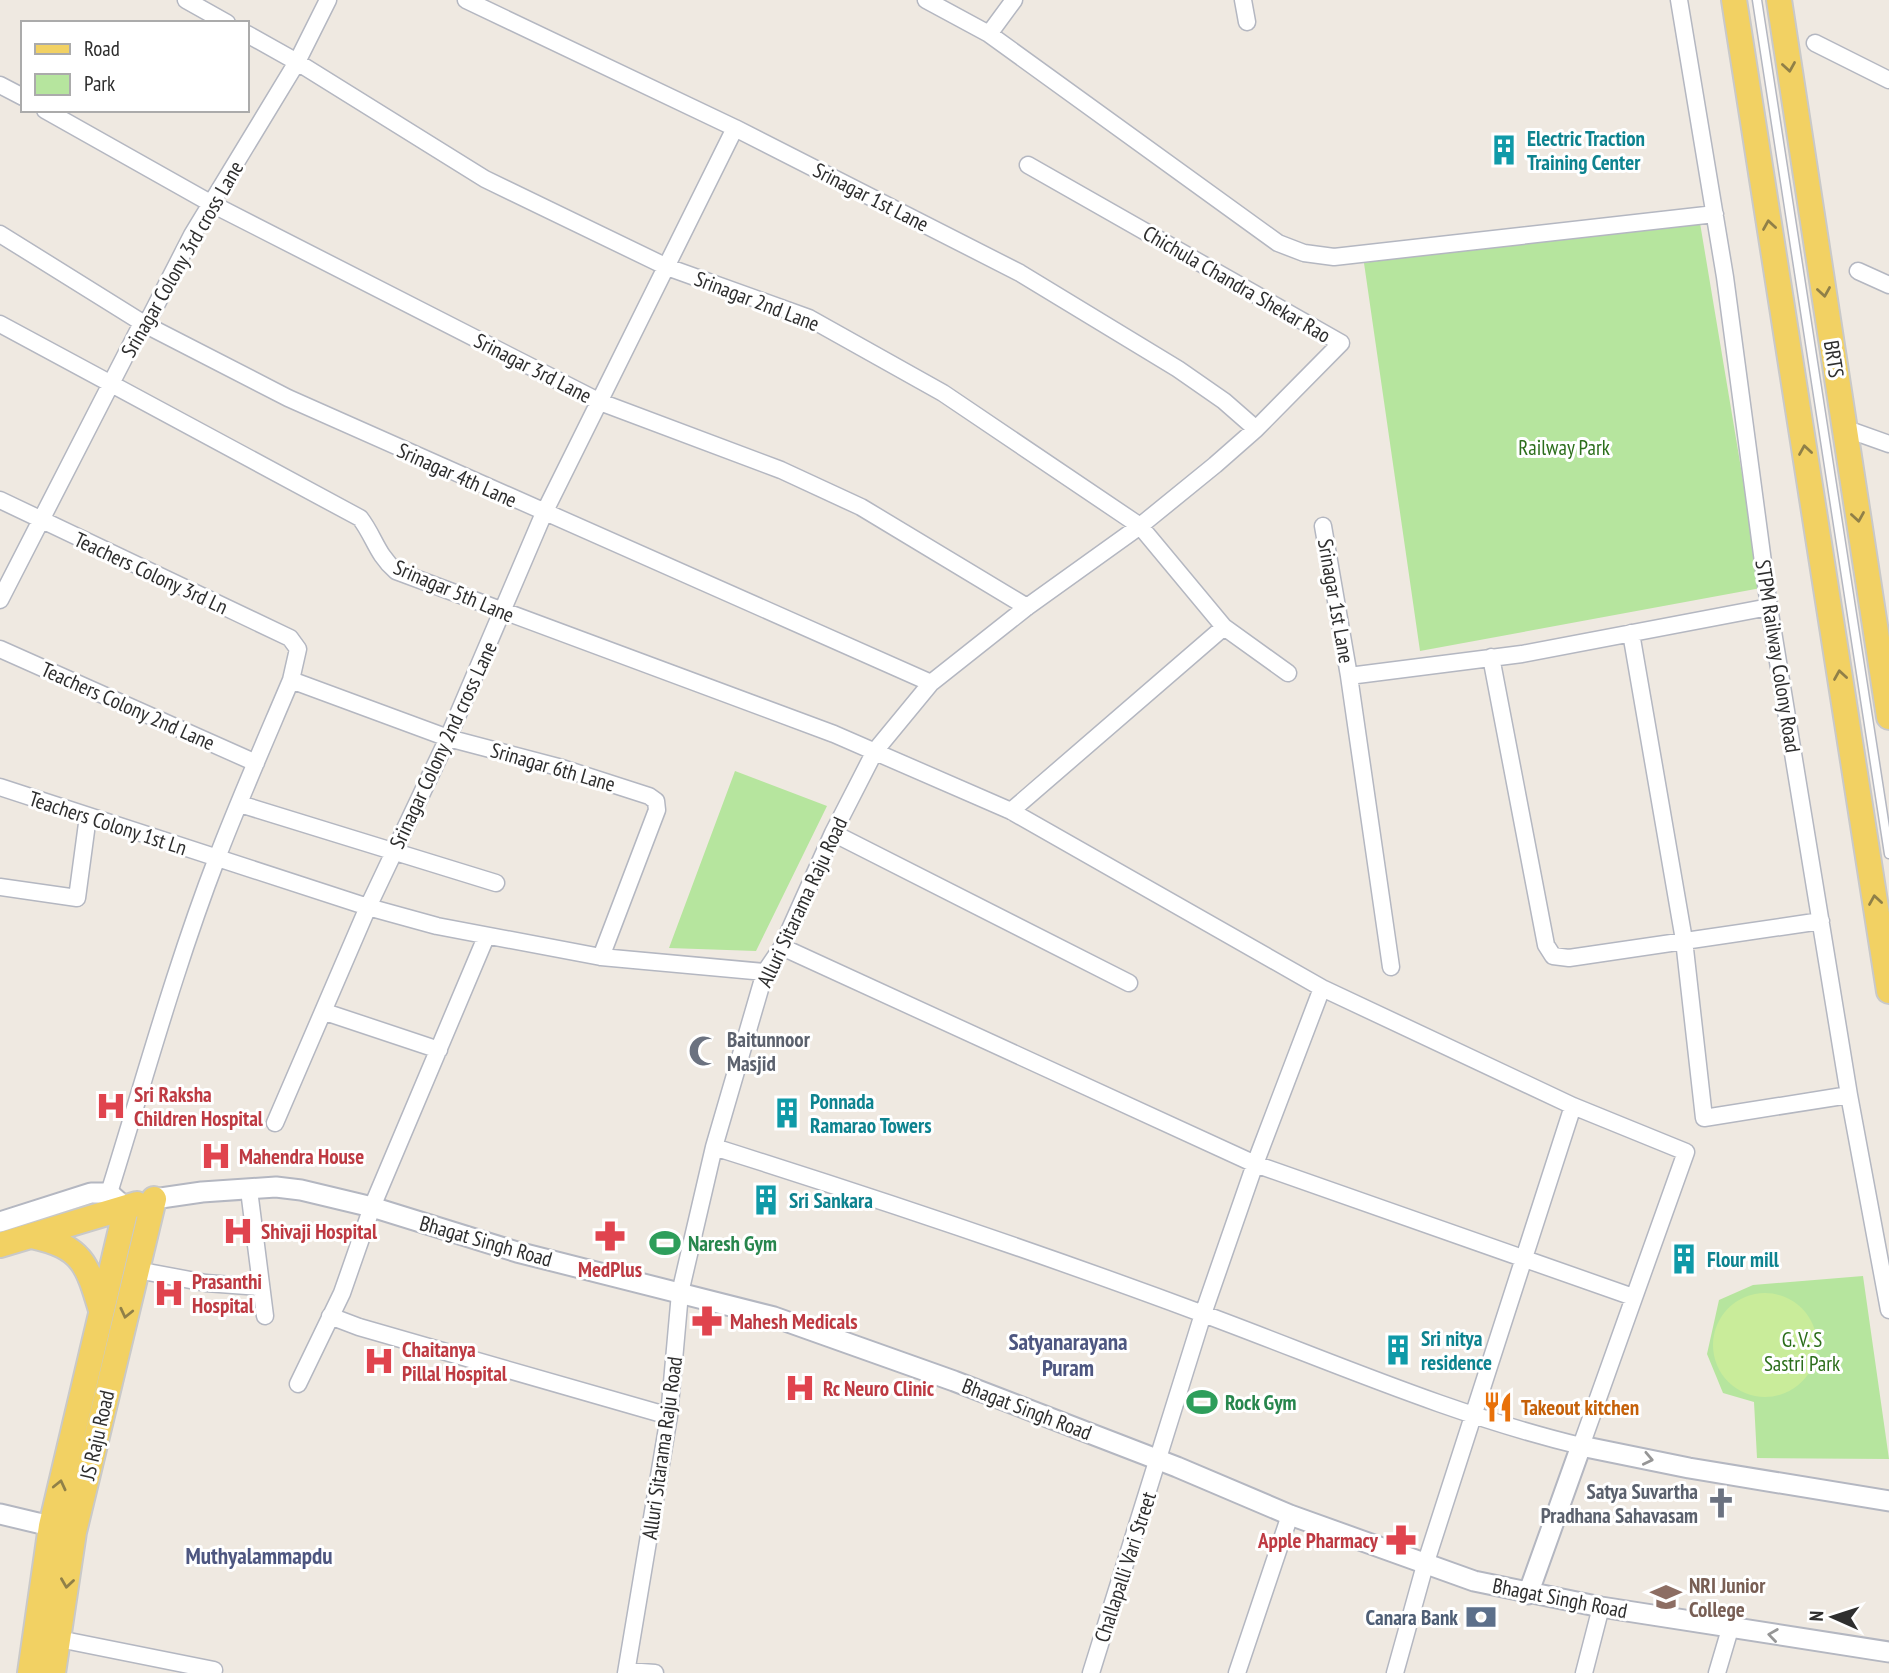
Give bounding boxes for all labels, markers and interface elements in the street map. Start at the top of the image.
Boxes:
legend [21,21,248,112]
text: Road [84,35,120,62]
one-way arrow [1781,62,1796,73]
text: Park [84,70,115,97]
place label: Electric Traction Training Center [1527,125,1645,176]
building icon: Electric Traction Training Center [1487,133,1521,167]
street label: Srinagar Colony 3rd cross Lane [115,156,249,362]
street label: Srinagar 1st Lane [809,156,933,238]
street label: Chichula Chandra Shekar Rao [1138,219,1336,349]
one-way arrow [1762,219,1777,231]
street label: Srinagar 2nd Lane [691,265,823,337]
one-way arrow [1816,286,1831,298]
street label: Srinagar 3rd Lane [470,327,596,409]
street label: BRTS [1818,338,1850,380]
park label: Railway Park [1518,434,1610,461]
street label: Srinagar 4th Lane [393,437,521,513]
one-way arrow [1797,444,1812,456]
one-way arrow [1850,511,1865,523]
street label: Teachers Colony 3rd Ln [70,526,232,620]
street label: Srinagar 1st Lane [1312,537,1360,665]
street label: Srinagar 5th Lane [390,554,518,628]
street label: STPM Railway Colony Road [1749,558,1807,754]
street label: Srinagar Colony 2nd cross Lane [383,637,503,853]
street label: Teachers Colony 2nd Lane [37,656,219,756]
one-way arrow [1833,669,1848,681]
street label: Srinagar 6th Lane [488,736,618,798]
street label: Teachers Colony 1st Ln [26,785,190,861]
street label: Alluri Sitarama Raju Road [751,813,853,991]
one-way arrow [1868,894,1883,905]
place label: Baitunnoor Masjid [727,1026,811,1077]
mosque icon: Baitunnoor Masjid [687,1034,721,1068]
place label: Sri Raksha Children Hospital [134,1081,264,1132]
place label: Ponnada Ramarao Towers [810,1088,932,1139]
hospital icon: Sri Raksha Children Hospital [94,1089,128,1123]
building icon: Ponnada Ramarao Towers [770,1096,804,1130]
hospital icon: Mahendra House [199,1139,233,1173]
place label: Mahendra House [239,1143,364,1170]
building icon: Sri Sankara [749,1183,783,1217]
place label: Sri Sankara [789,1187,873,1214]
street label: Bhagat Singh Road [417,1209,555,1273]
hospital icon: Shivaji Hospital [221,1214,255,1248]
place label: Shivaji Hospital [261,1218,378,1245]
pharmacy icon: MedPlus [593,1219,627,1253]
sports icon: Naresh Gym [648,1226,682,1260]
place label: Naresh Gym [688,1230,777,1257]
building icon: Flour mill [1667,1242,1701,1276]
place label: Flour mill [1707,1246,1780,1273]
place label: MedPlus [578,1256,642,1283]
place label: Prasanthi Hospital [192,1268,262,1319]
hospital icon: Prasanthi Hospital [152,1276,186,1310]
pharmacy icon: Mahesh Medicals [690,1304,724,1338]
one-way arrow [120,1307,135,1319]
place label: Mahesh Medicals [730,1308,858,1335]
place label: Sri nitya residence [1421,1325,1492,1376]
park label: G. V. S Sastri Park [1764,1326,1840,1377]
district label: Satyanarayana Puram [1008,1327,1128,1382]
building icon: Sri nitya residence [1381,1333,1415,1367]
place label: Chaitanya Pillal Hospital [402,1336,508,1387]
hospital icon: Chaitanya Pillal Hospital [362,1344,396,1378]
street label: Alluri Sitarama Raju Road [636,1355,688,1541]
hospital icon: Rc Neuro Clinic [783,1371,817,1405]
street label: Bhagat Singh Road [958,1372,1096,1446]
place label: Rc Neuro Clinic [823,1375,935,1402]
sports icon: Rock Gym [1185,1385,1219,1419]
street label: JS Raju Road [73,1388,120,1483]
place label: Rock Gym [1225,1389,1297,1416]
restaurant icon: Takeout kitchen [1481,1390,1515,1424]
place label: Takeout kitchen [1521,1394,1639,1421]
one-way arrow [1642,1451,1654,1466]
place label: Satya Suvartha Pradhana Sahavasam [1541,1478,1698,1529]
one-way arrow [52,1479,66,1491]
church icon: Satya Suvartha Pradhana Sahavasam [1704,1486,1738,1520]
street label: Challapalli Vari Street [1088,1488,1162,1646]
pharmacy icon: Apple Pharmacy [1384,1523,1418,1557]
place label: Apple Pharmacy [1257,1527,1379,1554]
district label: Muthyalammapdu [185,1541,333,1570]
street label: Bhagat Singh Road [1490,1572,1630,1624]
place label: NRI Junior College [1689,1572,1766,1623]
one-way arrow [60,1577,75,1589]
school or university icon: NRI Junior College [1649,1580,1683,1614]
north arrow [1798,1582,1868,1652]
bank icon: Canara Bank [1464,1600,1498,1634]
place label: Canara Bank [1366,1604,1458,1631]
text: N [1804,1610,1828,1622]
one-way arrow [1767,1628,1779,1643]

